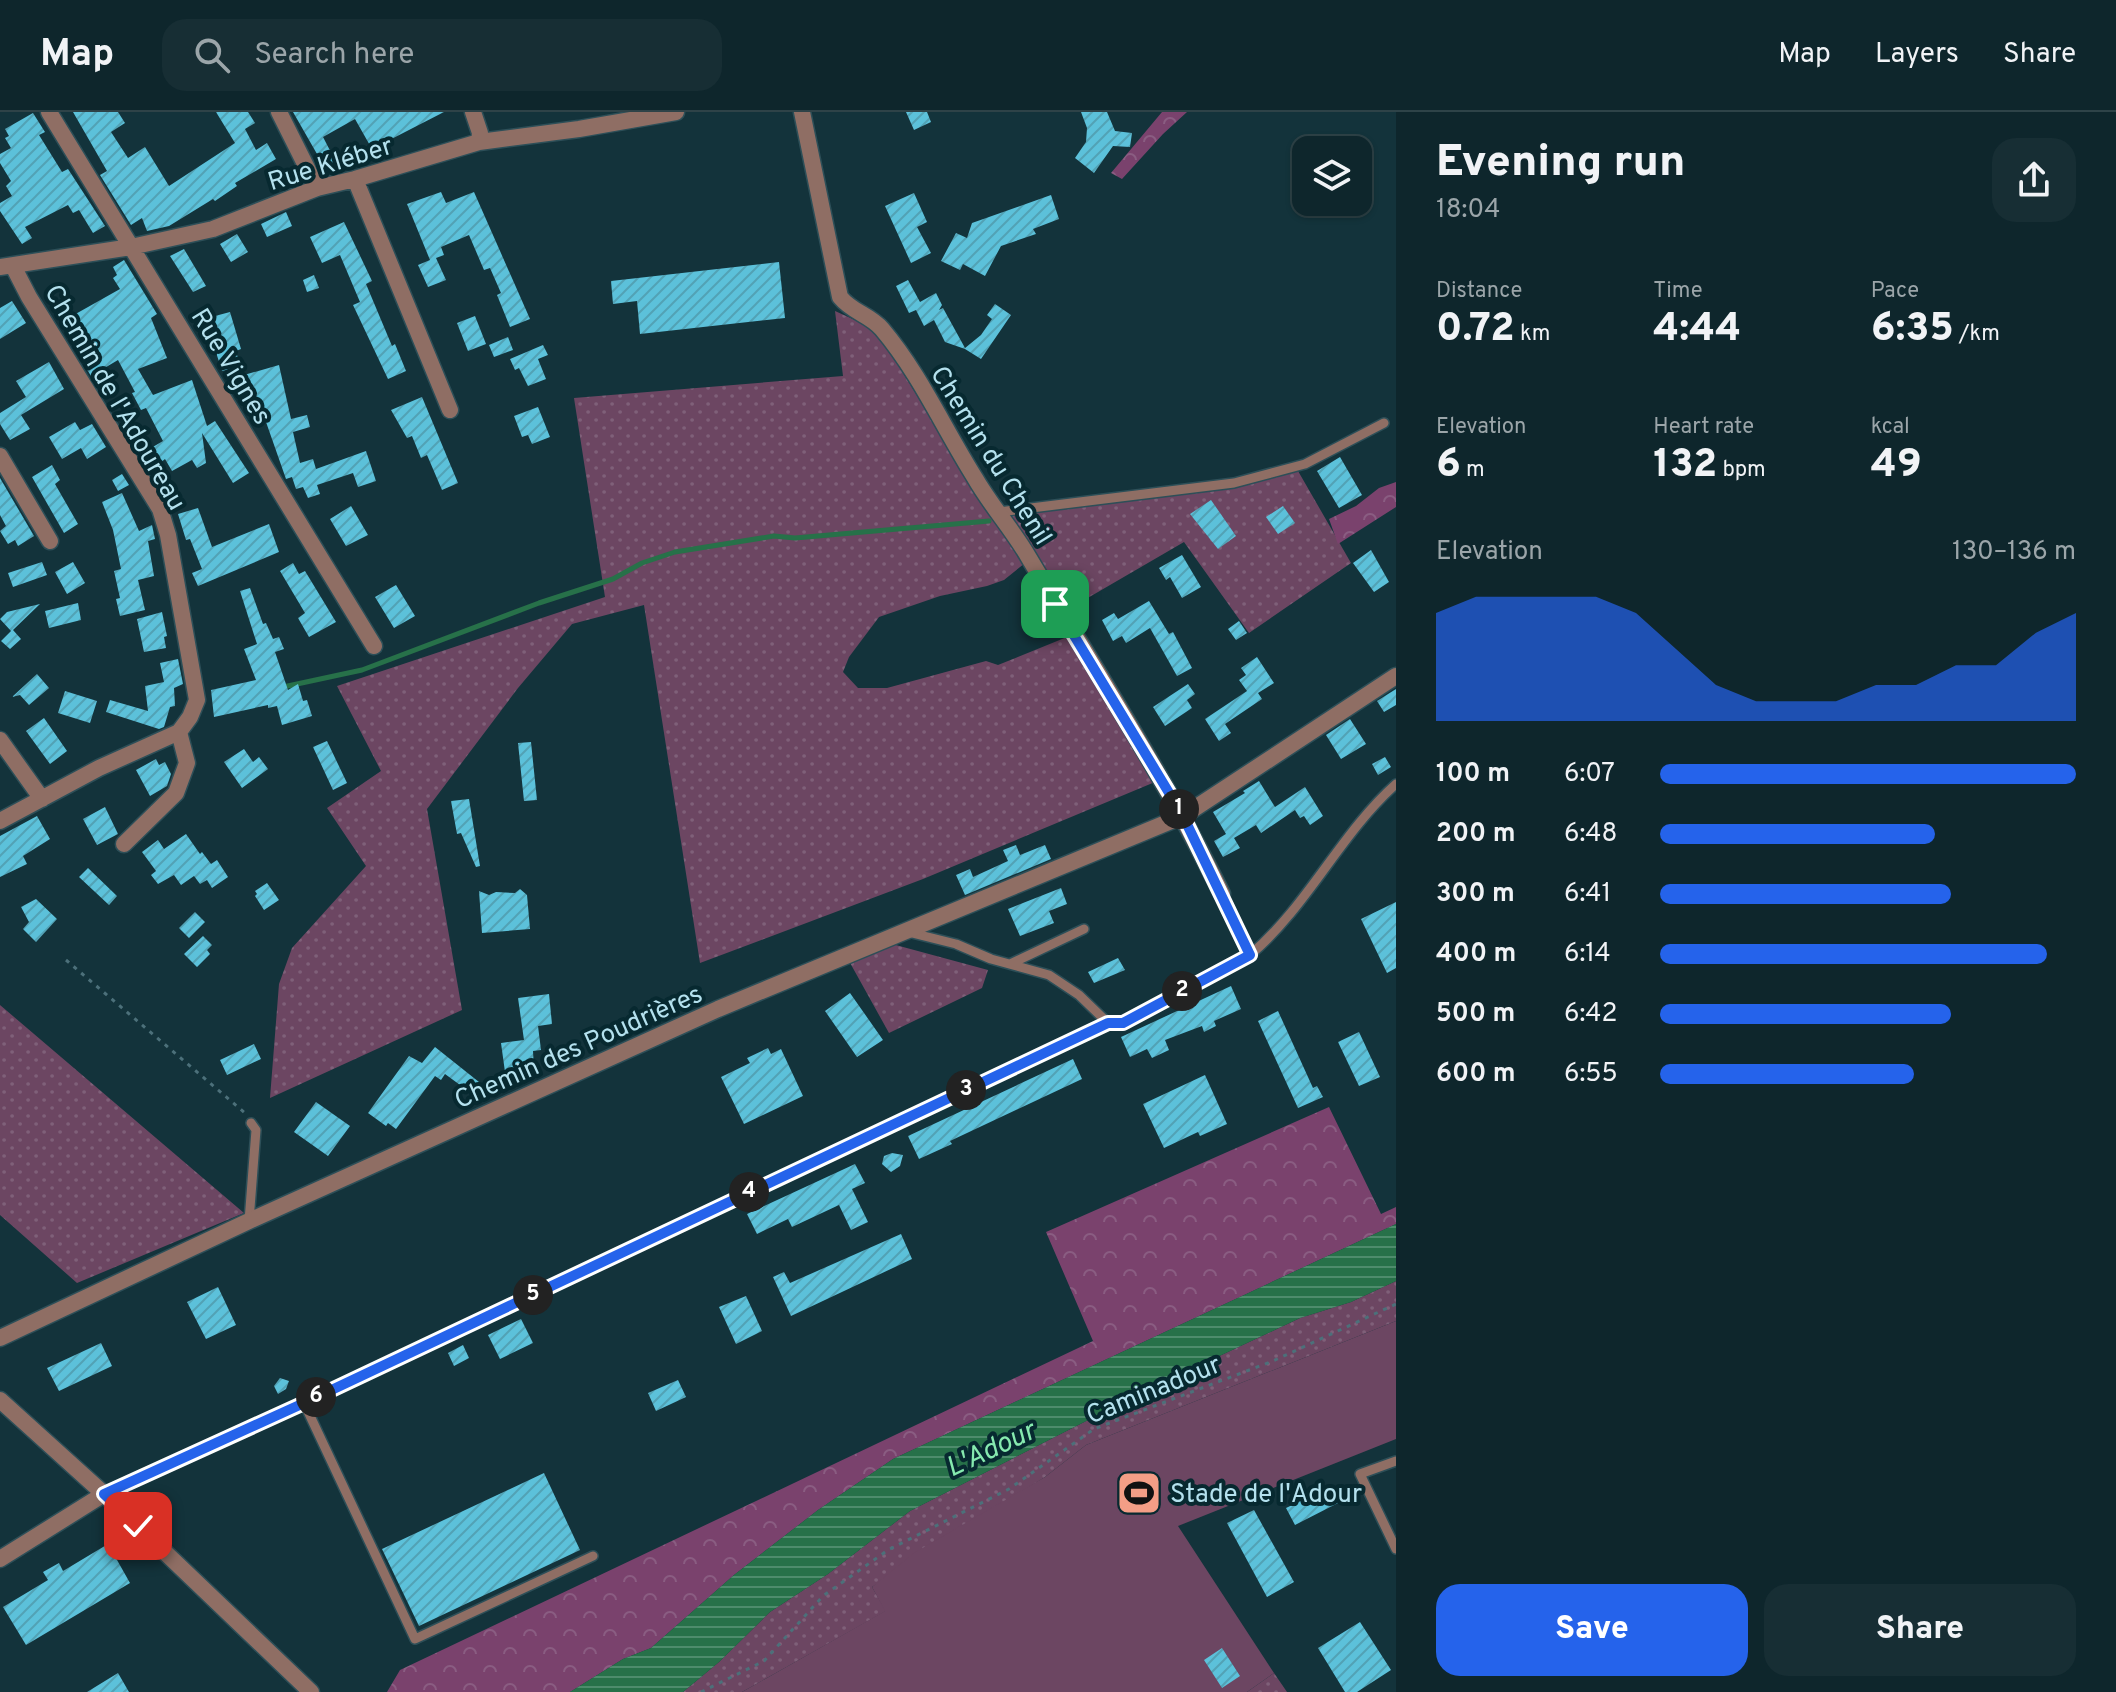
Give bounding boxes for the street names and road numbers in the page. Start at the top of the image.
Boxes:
street label: Rue Kléber [264,131,397,200]
street label: Chemin de l'Adoureau [36,279,192,517]
street label: Rue Vignes [182,303,277,431]
street label: Chemin du Chenil [922,361,1058,552]
street label: Chemin des Poudrières [450,979,708,1118]
street label: Caminadour [1082,1349,1226,1433]

